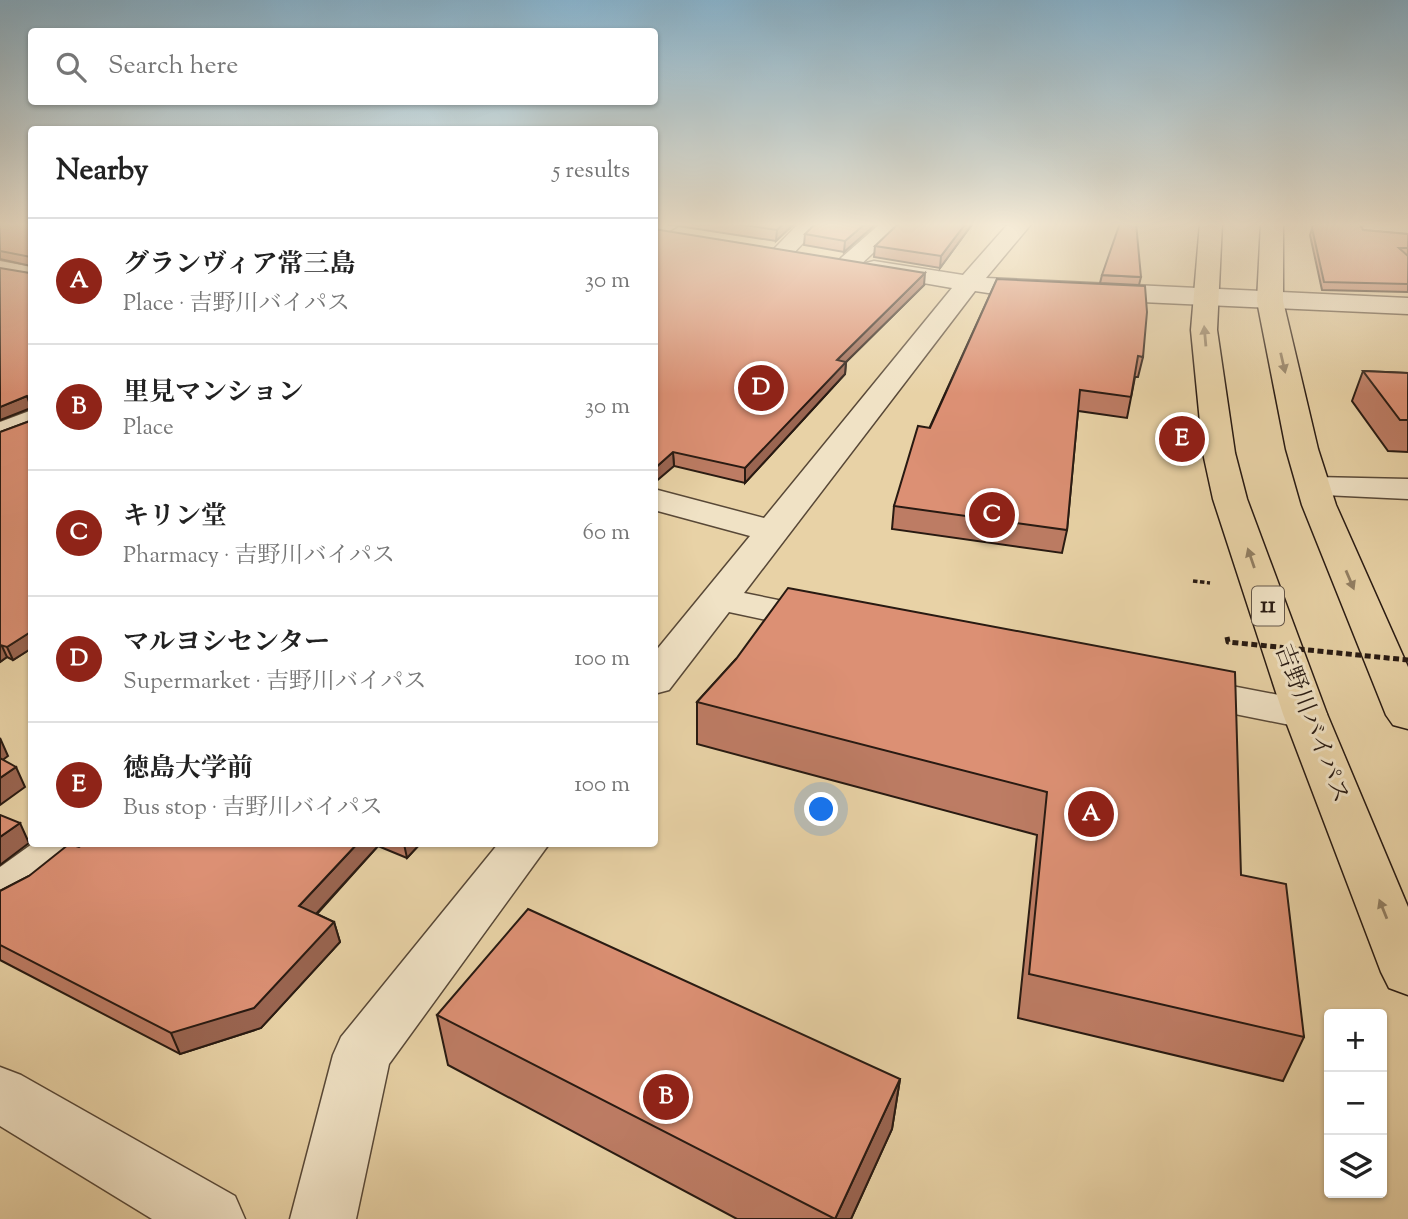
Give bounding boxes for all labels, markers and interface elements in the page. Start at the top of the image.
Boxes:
search box [28,28,658,105]
icon: search [52,48,90,86]
text: Search here [108,48,238,85]
text: Nearby [56,150,148,193]
text: 5 results [553,155,630,188]
text: グランヴィア常三島 [123,247,355,284]
text: A [70,265,88,298]
text: 30 m [585,265,630,298]
text: Place · 吉野川バイパス [123,288,350,321]
one-way arrow [1199,325,1210,347]
one-way arrow [1277,352,1288,374]
pin: D [738,362,784,414]
text: 里見マンション [123,375,304,412]
text: B [72,391,86,424]
text: 30 m [585,391,630,424]
text: Place [123,412,174,445]
pin: E [1159,413,1205,465]
pin: C [969,489,1015,541]
text: キリン堂 [123,499,227,536]
text: C [70,517,88,550]
text: 60 m [582,517,630,550]
text: Pharmacy · 吉野川バイパス [123,540,395,573]
one-way arrow [1245,548,1256,569]
one-way arrow [1344,570,1356,590]
road number: 11 [1252,586,1284,626]
text: マルヨシセンター [123,625,330,662]
street label: 吉野川バイパス [1265,640,1357,808]
text: D [70,643,88,676]
text: 100 m [574,643,630,676]
text: Supermarket · 吉野川バイパス [123,666,427,699]
text: 徳島大学前 [123,751,253,788]
text: E [72,769,86,802]
text: 100 m [574,769,630,802]
pin: A [1068,788,1114,840]
text: Bus stop · 吉野川バイパス [123,792,383,825]
your location [804,792,838,826]
one-way arrow [1377,898,1388,919]
map controls [1324,1009,1387,1198]
button: + [1324,1009,1387,1072]
pin: B [643,1071,689,1123]
button: − [1324,1072,1387,1135]
button: layers [1324,1135,1387,1198]

